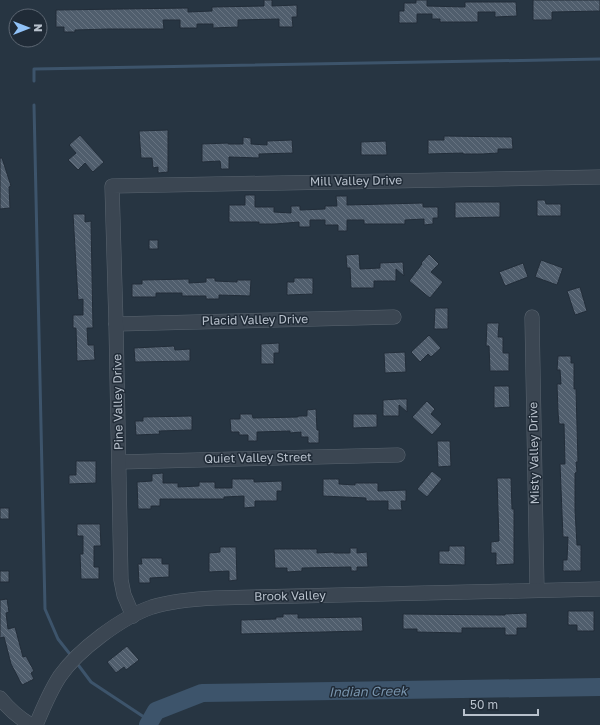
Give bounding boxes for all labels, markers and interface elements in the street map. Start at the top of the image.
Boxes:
north arrow [8,8,48,48]
text: N [32,24,45,32]
street label: Mill Valley Drive [310,172,402,189]
street label: Placid Valley Drive [202,311,308,328]
street label: Pine Valley Drive [109,354,126,450]
street label: Misty Valley Drive [525,402,542,504]
street label: Quiet Valley Street [204,449,312,466]
street label: Brook Valley [254,587,326,604]
water label: Indian Creek [329,682,409,700]
scale bar [464,691,538,717]
text: 50 m [470,697,498,712]

